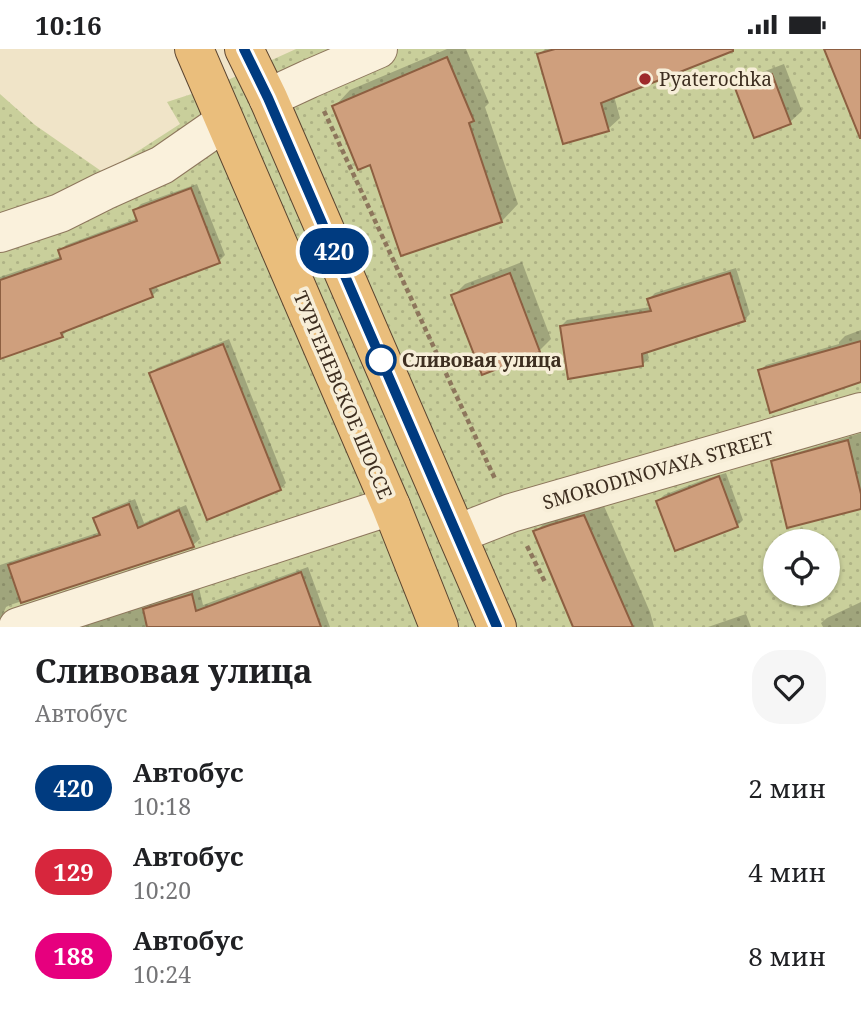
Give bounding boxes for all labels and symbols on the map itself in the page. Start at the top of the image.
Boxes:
place label: Pyaterochka [659,66,772,92]
marker: Pyaterochka [637,71,653,87]
line badge: 420 [294,228,374,274]
street label: ТУРГЕНЕВСКОЕ ШОССЕ [287,287,399,503]
marker: Сливовая улица [366,345,396,375]
place label: Сливовая улица [402,347,562,373]
street label: SMORODINOVAYA STREET [540,424,777,515]

